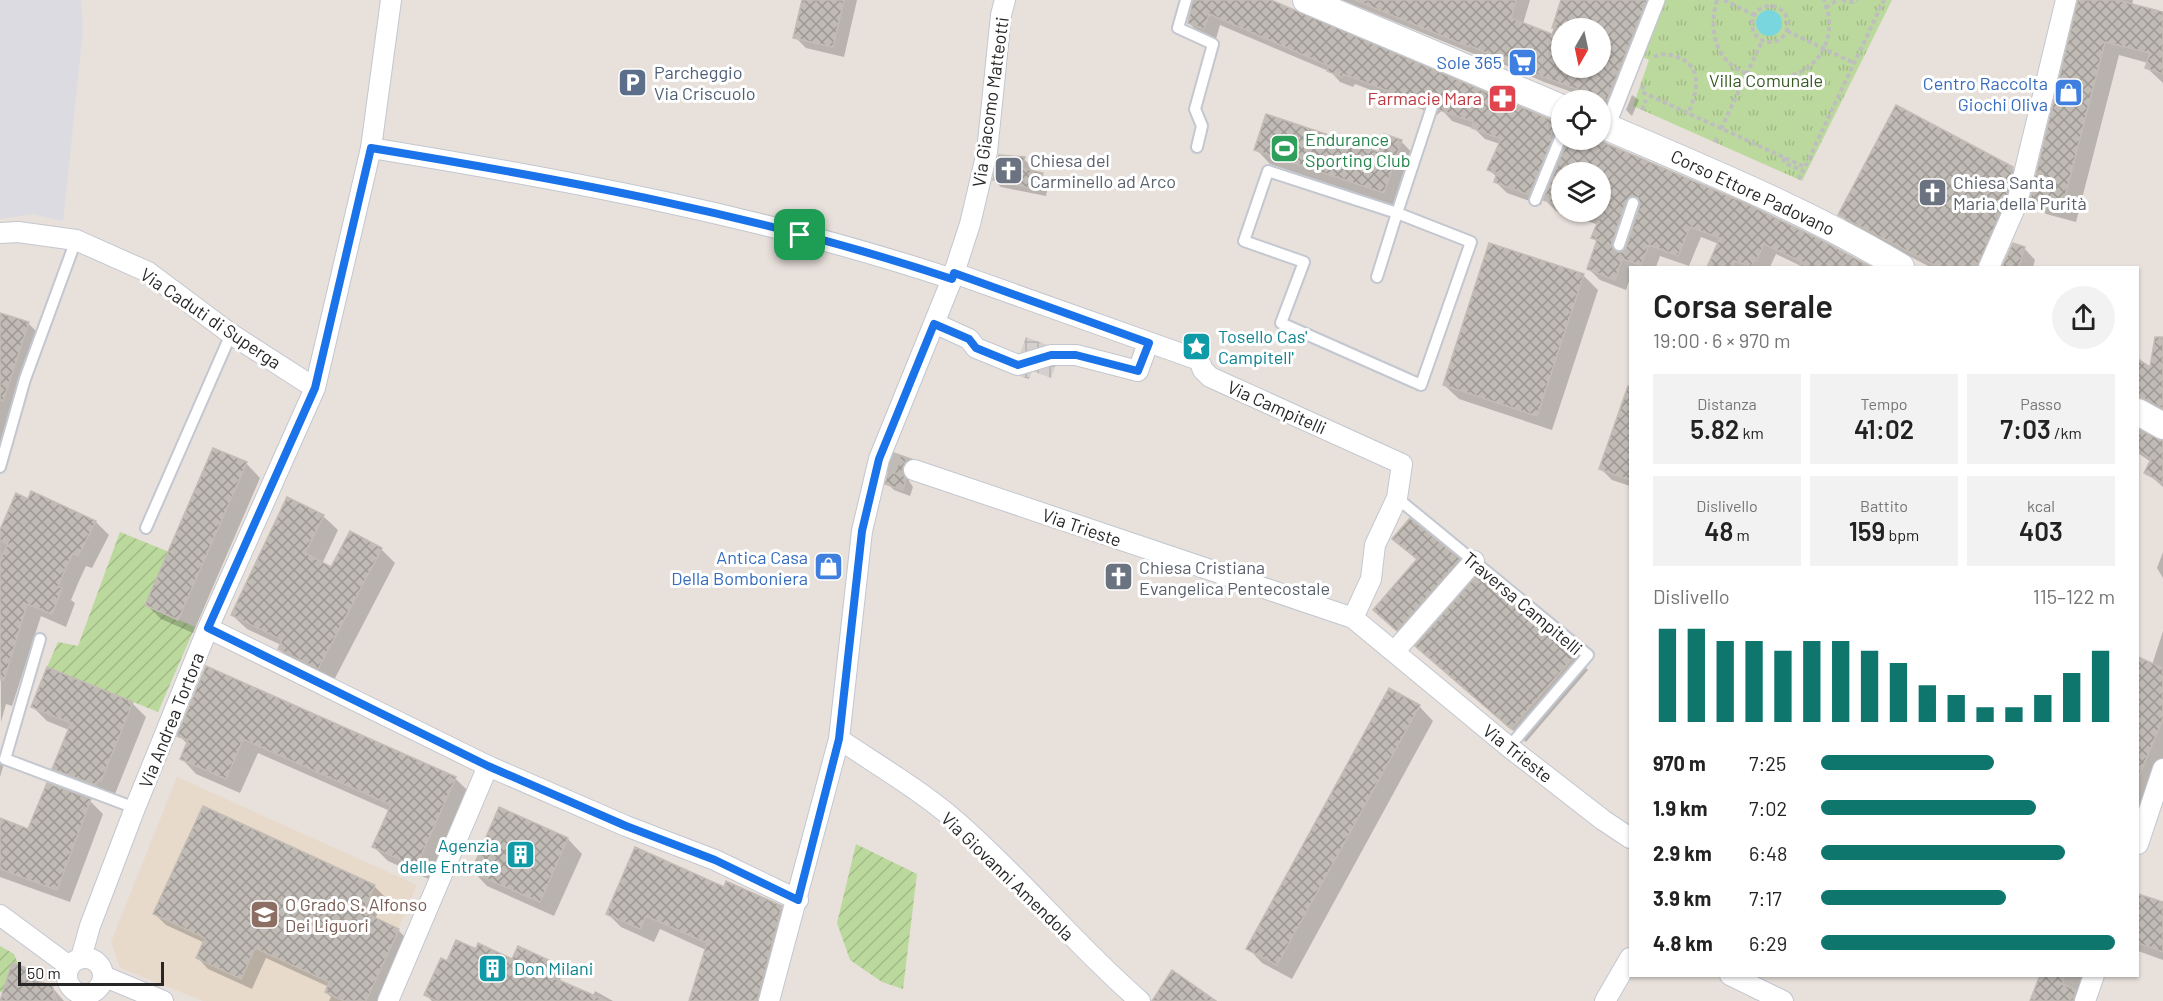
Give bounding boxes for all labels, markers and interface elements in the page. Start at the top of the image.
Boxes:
street label: Via Giacomo Matteotti [967,15,1013,189]
north arrow [1551,18,1611,78]
map controls [1551,18,1611,222]
supermarket icon: Sole 365 [1507,46,1539,78]
place label: Sole 365 [1437,51,1502,73]
place label: Parcheggio Via Criscuolo [654,61,755,104]
parking icon: Parcheggio Via Criscuolo [617,66,649,98]
park label: Villa Comunale [1709,69,1823,91]
place label: Centro Raccolta Giochi Oliva [1923,72,2048,115]
shop icon: Centro Raccolta Giochi Oliva [2053,77,2085,109]
pharmacy icon: Farmacie Mara [1487,82,1519,114]
place label: Farmacie Mara [1368,87,1482,109]
button: locate [1551,90,1611,150]
place label: Endurance Sporting Club [1305,128,1411,171]
sports icon: Endurance Sporting Club [1268,133,1300,165]
street label: Corso Ettore Padovano [1667,144,1839,240]
place label: Chiesa del Carminello ad Arco [1030,149,1176,192]
church icon: Chiesa del Carminello ad Arco [993,154,1025,186]
button: layers [1551,162,1611,222]
place label: Chiesa Santa Maria della Purità [1953,171,2087,214]
church icon: Chiesa Santa Maria della Purità [1916,176,1948,208]
pin [774,209,825,260]
icon: arrive [783,218,816,251]
street label: Via Caduti di Superga [136,263,286,373]
text: Corsa serale [1653,285,1833,325]
button: share [2052,286,2115,349]
place label: Tosello Cas' Campitell' [1218,325,1307,368]
text: 19:00 · 6 × 970 m [1653,328,1790,352]
place icon: Tosello Cas' Campitell' [1181,330,1213,362]
street label: Via Campitelli [1224,375,1330,439]
text: Distanza [1697,394,1757,413]
text: Tempo [1860,394,1908,413]
text: Passo [2020,394,2062,413]
text: 5.82 [1690,413,1739,444]
text: 41:02 [1854,413,1914,444]
text: 7:03 [2000,413,2051,444]
text: km [1739,423,1764,442]
text: /km [2051,423,2082,442]
text: Dislivello [1696,496,1758,515]
text: Battito [1860,496,1908,515]
text: kcal [2027,496,2055,515]
street label: Via Trieste [1039,503,1125,551]
text: 48 [1704,515,1733,546]
text: 159 [1849,515,1885,546]
text: 403 [2019,515,2063,546]
text: m [1733,525,1750,544]
text: bpm [1885,525,1919,544]
place label: Antica Casa Della Bomboniera [671,546,808,589]
street label: Traversa Campitelli [1459,547,1587,659]
shop icon: Antica Casa Della Bomboniera [813,551,845,583]
place label: Chiesa Cristiana Evangelica Pentecostale [1139,556,1330,599]
church icon: Chiesa Cristiana Evangelica Pentecostale [1102,561,1134,593]
text: Dislivello [1653,584,1730,608]
text: 115–122 m [2033,584,2115,608]
street label: Via Andrea Tortora [134,649,208,791]
street label: Via Trieste [1479,719,1557,787]
text: 970 m [1653,751,1706,775]
text: 7:25 [1749,751,1786,775]
text: 1.9 km [1653,796,1707,820]
text: 7:02 [1749,796,1787,820]
street label: Via Giovanni Amendola [937,807,1079,945]
place label: Agenzia delle Entrate [399,834,499,877]
building icon: Agenzia delle Entrate [504,839,536,871]
text: 2.9 km [1653,841,1712,865]
text: 6:48 [1749,841,1788,865]
text: 3.9 km [1653,886,1711,910]
text: 7:17 [1749,886,1782,910]
place label: O Grado S. Alfonso Dei Liguori [285,893,427,936]
school or university icon: O Grado S. Alfonso Dei Liguori [248,898,280,930]
text: 4.8 km [1653,931,1713,955]
text: 6:29 [1749,931,1787,955]
building icon: Don Milani [477,952,509,984]
place label: Don Milani [514,957,593,979]
scale bar [18,959,164,986]
text: 50 m [27,963,61,982]

